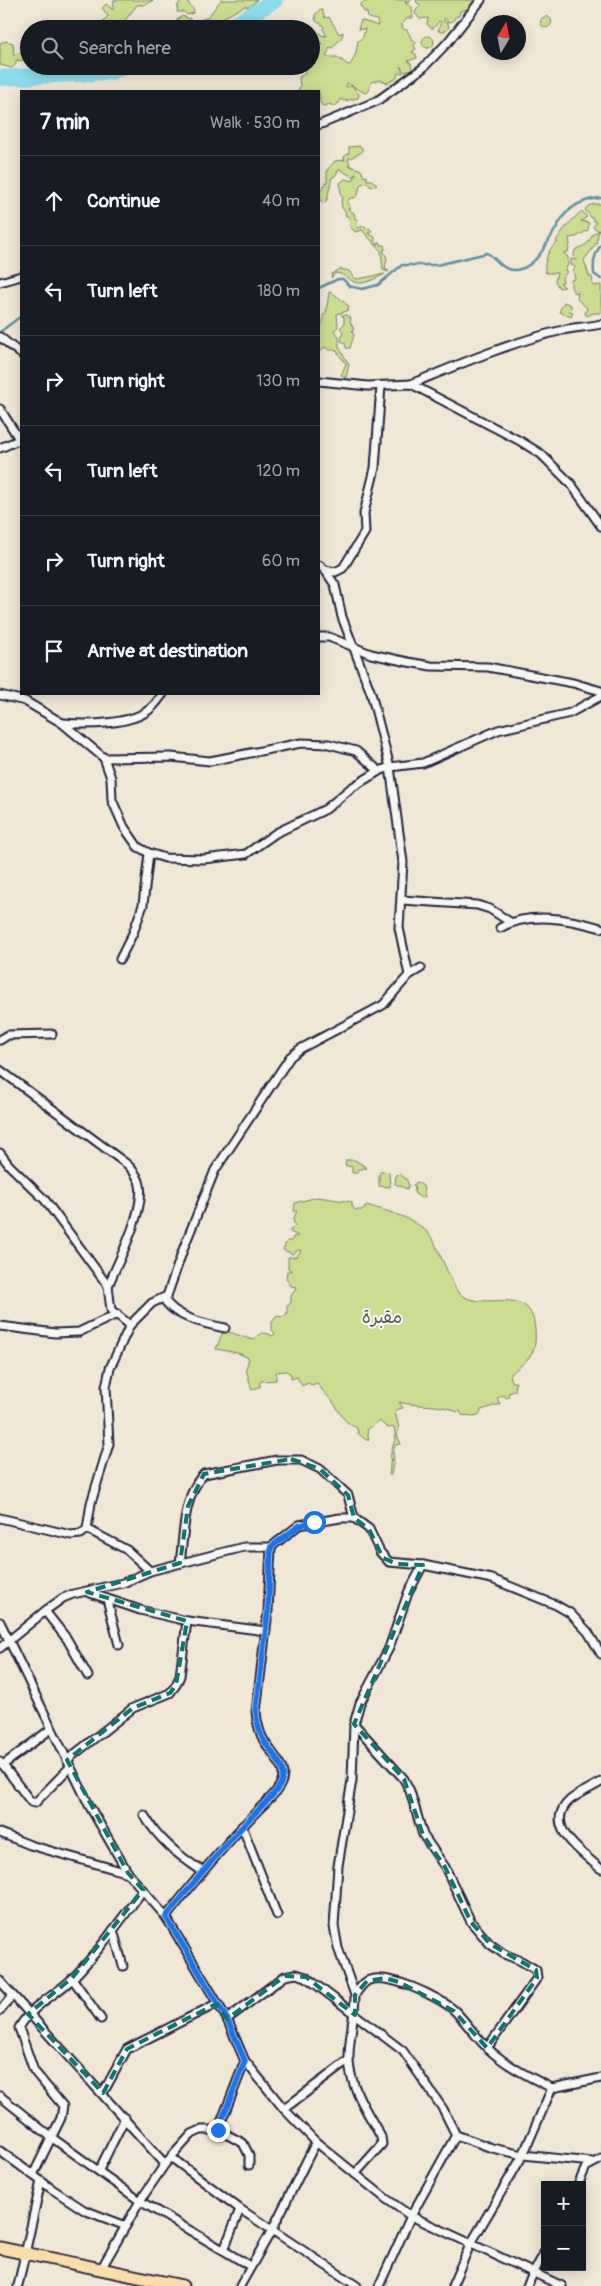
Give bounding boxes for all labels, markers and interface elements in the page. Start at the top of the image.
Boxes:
north arrow [481,15,526,60]
search box [20,20,320,75]
icon: search [38,34,66,62]
text: Search here [78,36,171,60]
text: 7 min [40,109,90,136]
text: Walk · 530 m [210,113,300,133]
icon: ahead [40,187,68,215]
text: Continue [87,189,160,213]
text: 40 m [262,191,300,211]
icon: left [40,277,68,305]
text: Turn left [87,279,157,303]
text: 180 m [257,281,300,301]
icon: right [40,367,68,395]
text: Turn right [87,369,165,393]
text: 130 m [256,371,300,391]
icon: left [40,457,68,485]
text: Turn left [87,459,157,483]
text: 120 m [256,461,300,481]
icon: right [40,547,68,575]
text: Turn right [87,549,165,573]
text: 60 m [262,551,300,571]
icon: arrive [40,637,68,665]
text: Arrive at destination [87,639,248,663]
park label: مقبرة [362,1306,402,1329]
route start [303,1511,326,1534]
route end [207,2119,230,2142]
map controls [541,2181,586,2271]
button: + [541,2181,586,2226]
button: − [541,2226,586,2271]

